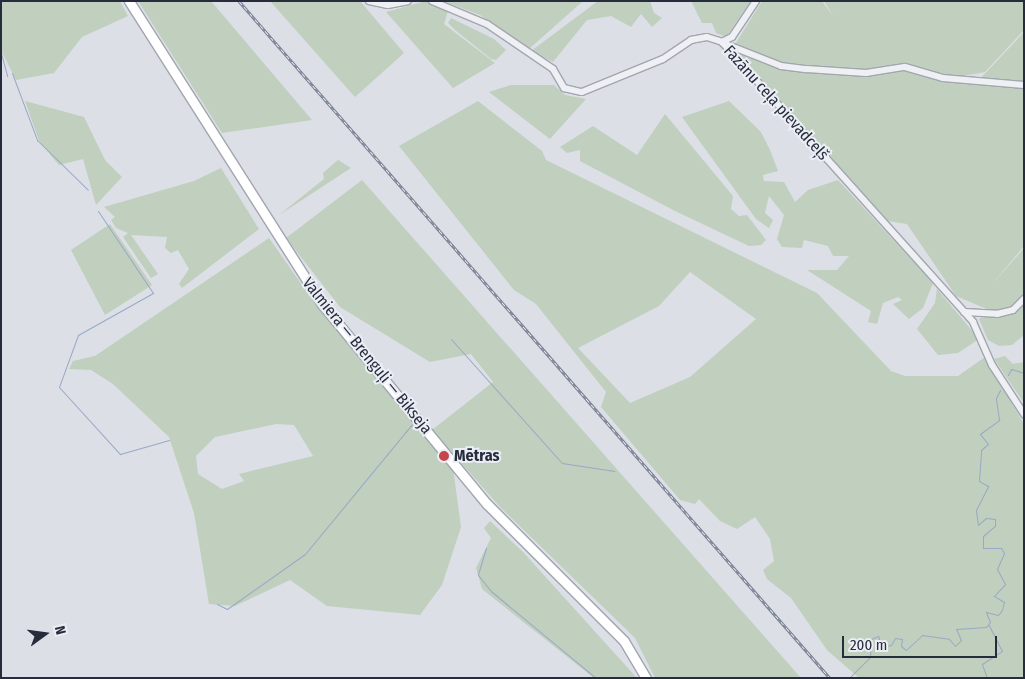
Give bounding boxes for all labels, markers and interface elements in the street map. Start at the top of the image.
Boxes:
street label: Fazānu ceļa pievadceļš [719,42,833,164]
street label: Valmiera — Brenguļi — Bikseja [298,274,436,438]
place label: Mētras [454,446,500,466]
marker: Mētras [438,450,450,462]
north arrow [20,609,70,659]
text: N [51,624,69,636]
scale bar [845,626,1000,658]
text: 200 m [850,636,887,654]

